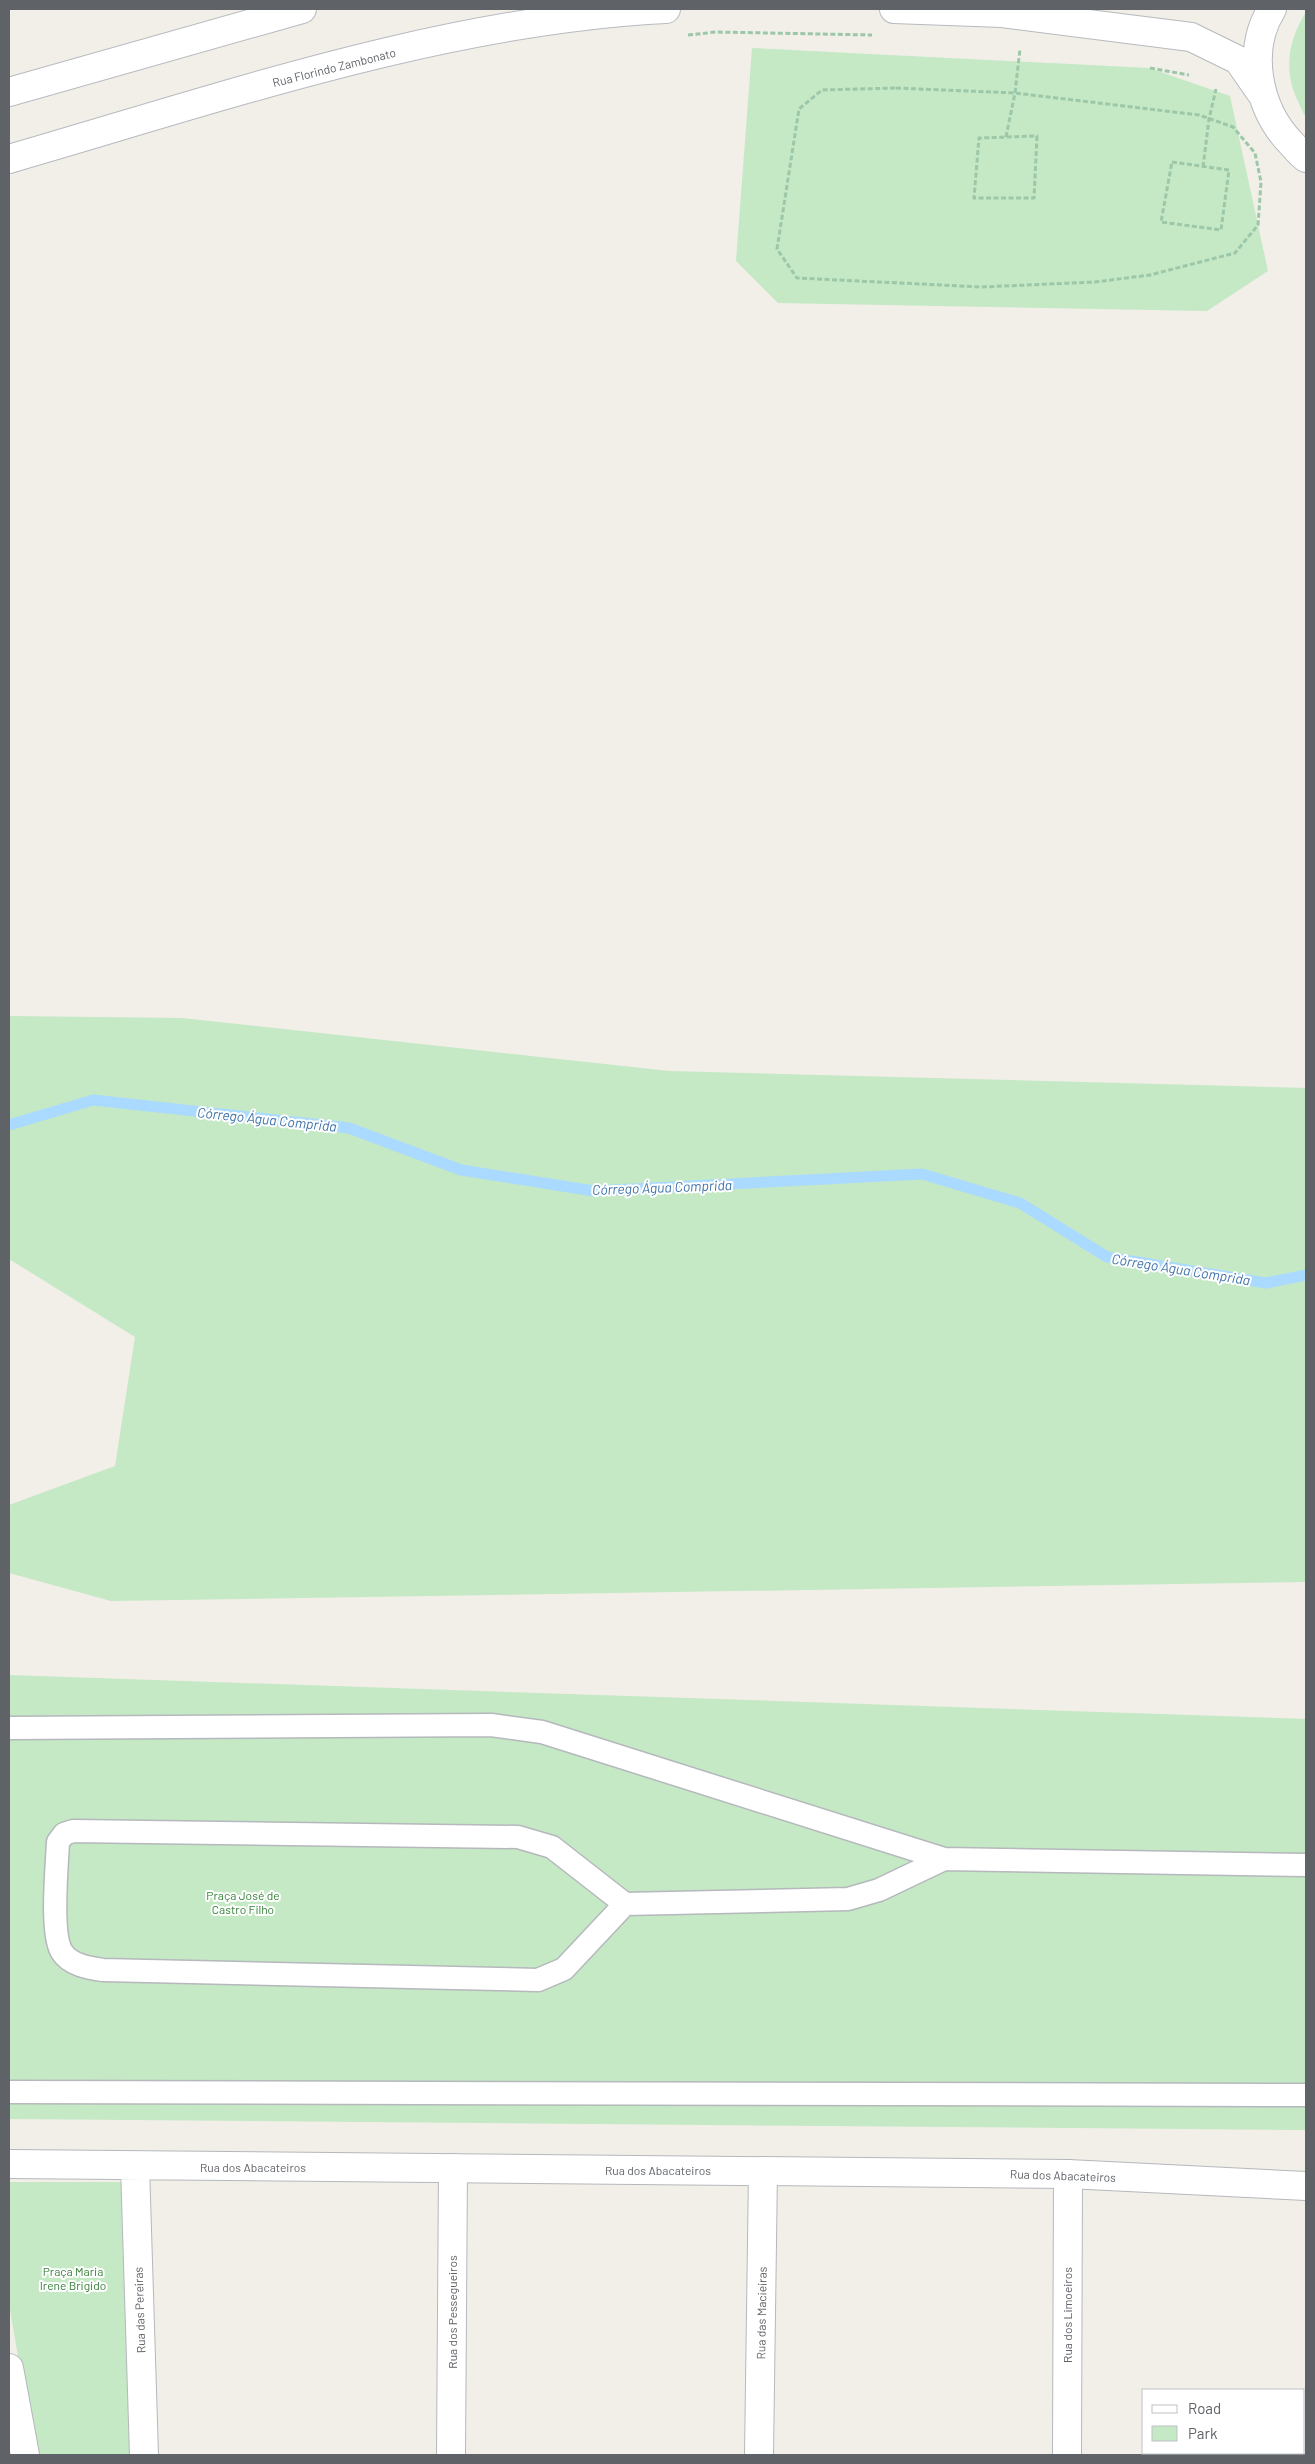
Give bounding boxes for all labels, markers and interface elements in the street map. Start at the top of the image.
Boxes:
street label: Rua Florindo Zambonato [271,45,397,89]
water label: Córrego Água Comprida [196,1103,338,1135]
water label: Córrego Água Comprida [592,1176,732,1198]
water label: Córrego Água Comprida [1110,1250,1252,1288]
park label: Praça José de Castro Filho [206,1888,280,1916]
street label: Rua dos Abacateiros [200,2160,306,2174]
street label: Rua dos Abacateiros [605,2163,711,2177]
street label: Rua dos Abacateiros [1010,2166,1116,2184]
street label: Rua dos Pessegueiros [445,2255,459,2369]
park label: Praça Maria Irene Brigido [40,2264,106,2292]
street label: Rua das Pereiras [130,2266,148,2353]
street label: Rua das Macieiras [753,2266,769,2360]
street label: Rua dos Limoeiros [1060,2267,1074,2363]
legend [1142,2389,1305,2454]
text: Road [1188,2399,1221,2417]
text: Park [1188,2424,1218,2442]

